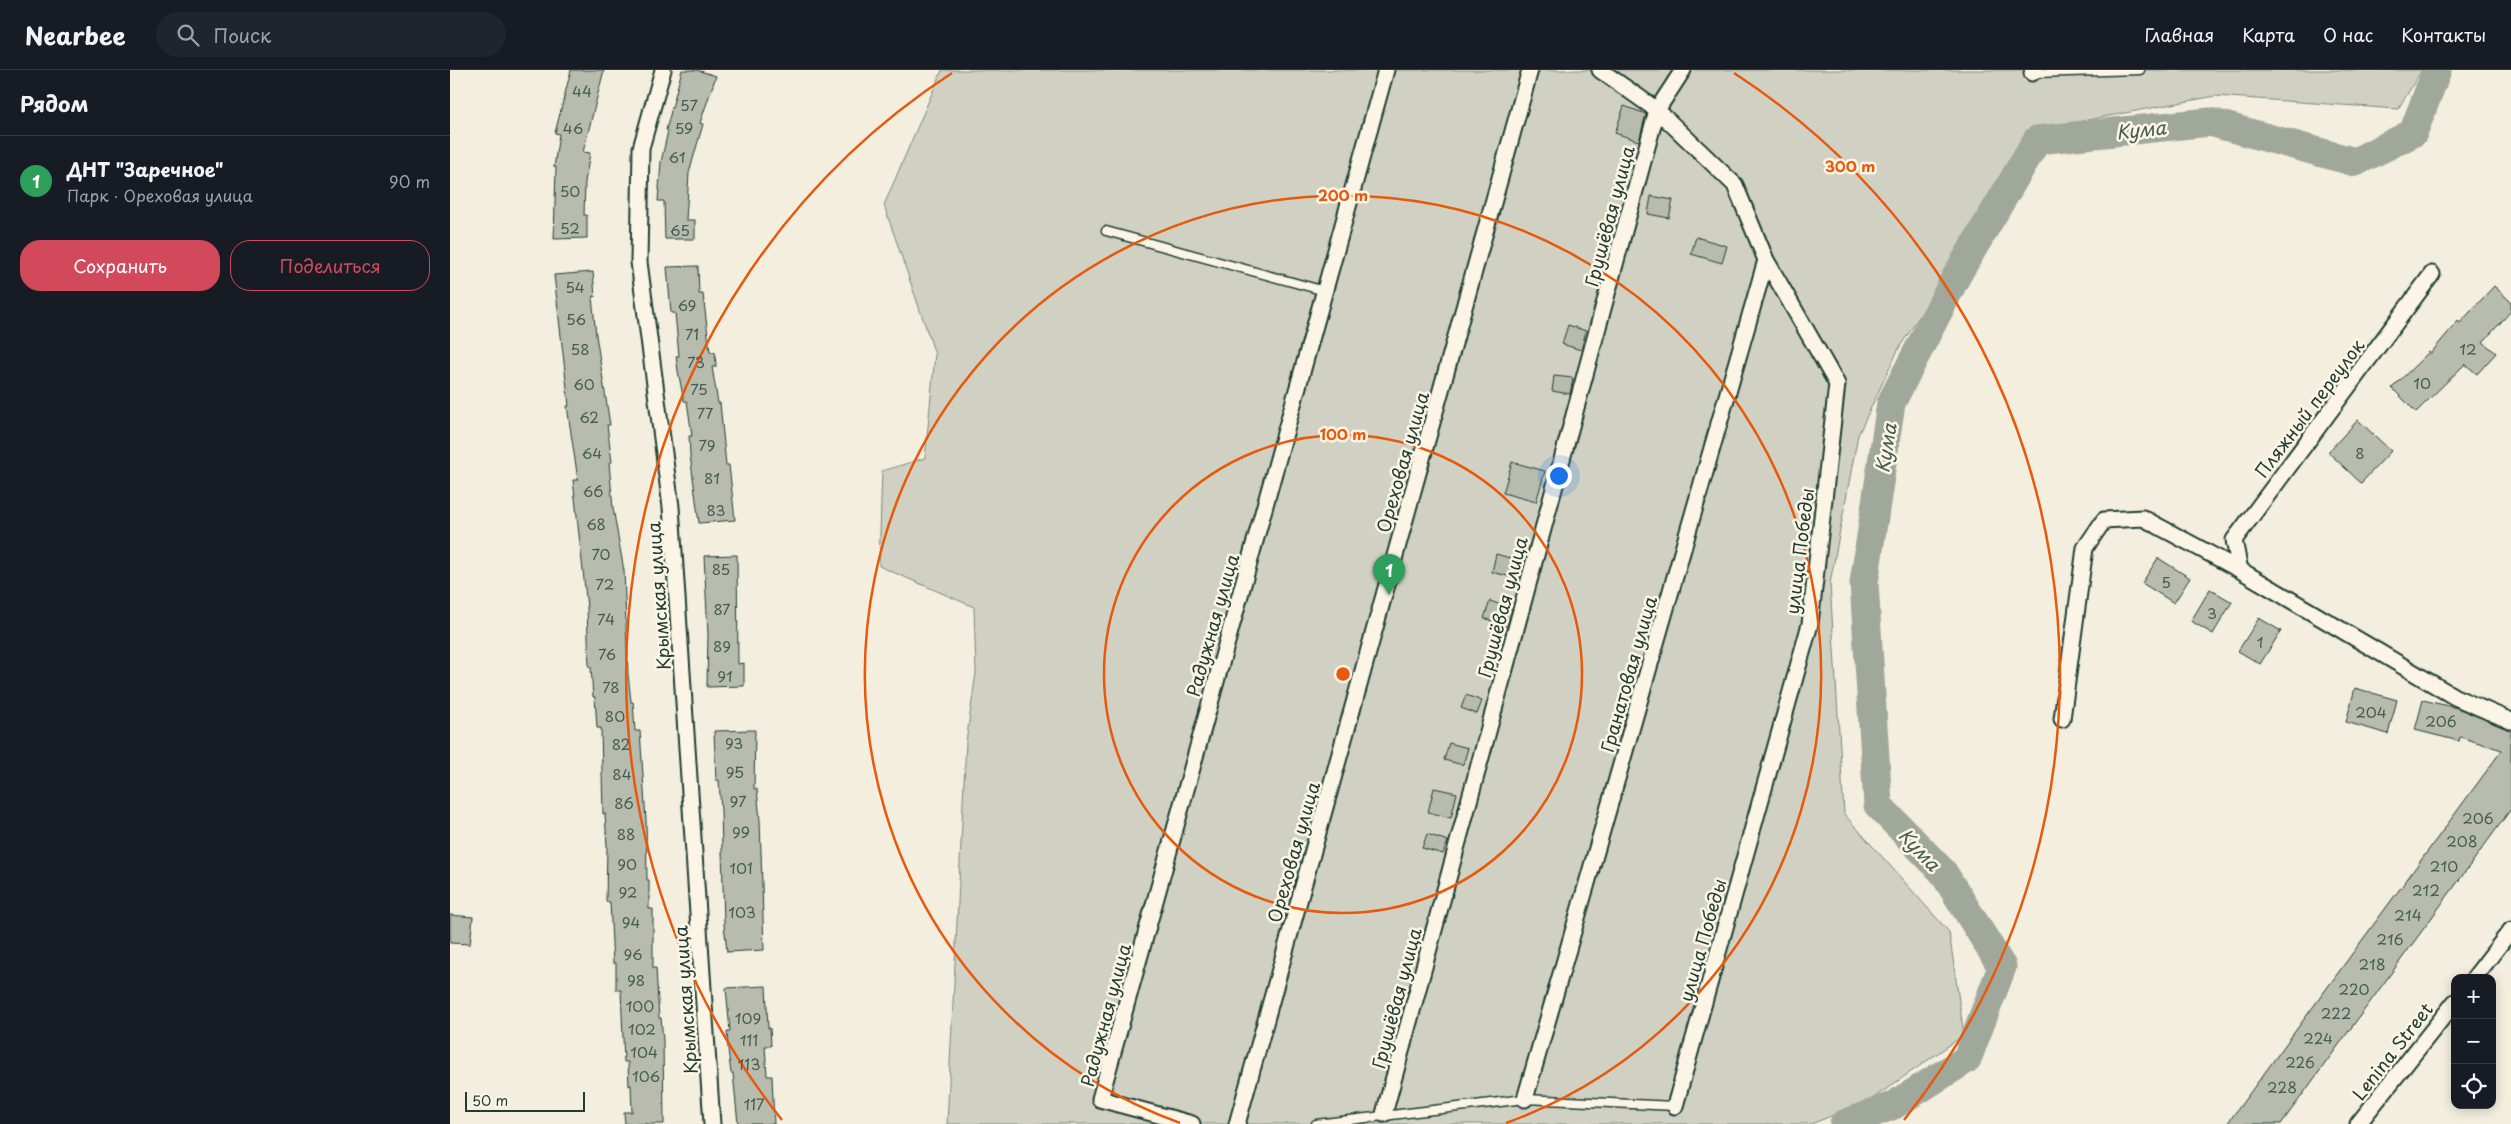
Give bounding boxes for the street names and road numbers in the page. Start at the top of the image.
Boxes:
street label: Грушёвая улица [1577,142,1641,289]
street label: Пляжный переулок [2248,333,2370,483]
street label: Ореховая улица [1369,388,1435,536]
street label: улица Победы [1778,486,1820,616]
street label: Крымская улица [639,520,677,671]
street label: Грушёвая улица [1470,533,1534,680]
street label: Радужная улица [1179,550,1245,700]
street label: Гранатовая улица [1593,592,1663,755]
street label: Ореховая улица [1260,778,1326,926]
street label: улица Победы [1672,875,1732,1005]
street label: Крымская улица [666,924,704,1075]
street label: Грушёвая улица [1364,924,1428,1071]
street label: Радужная улица [1073,940,1137,1090]
street label: Lenina Street [2345,996,2439,1106]

